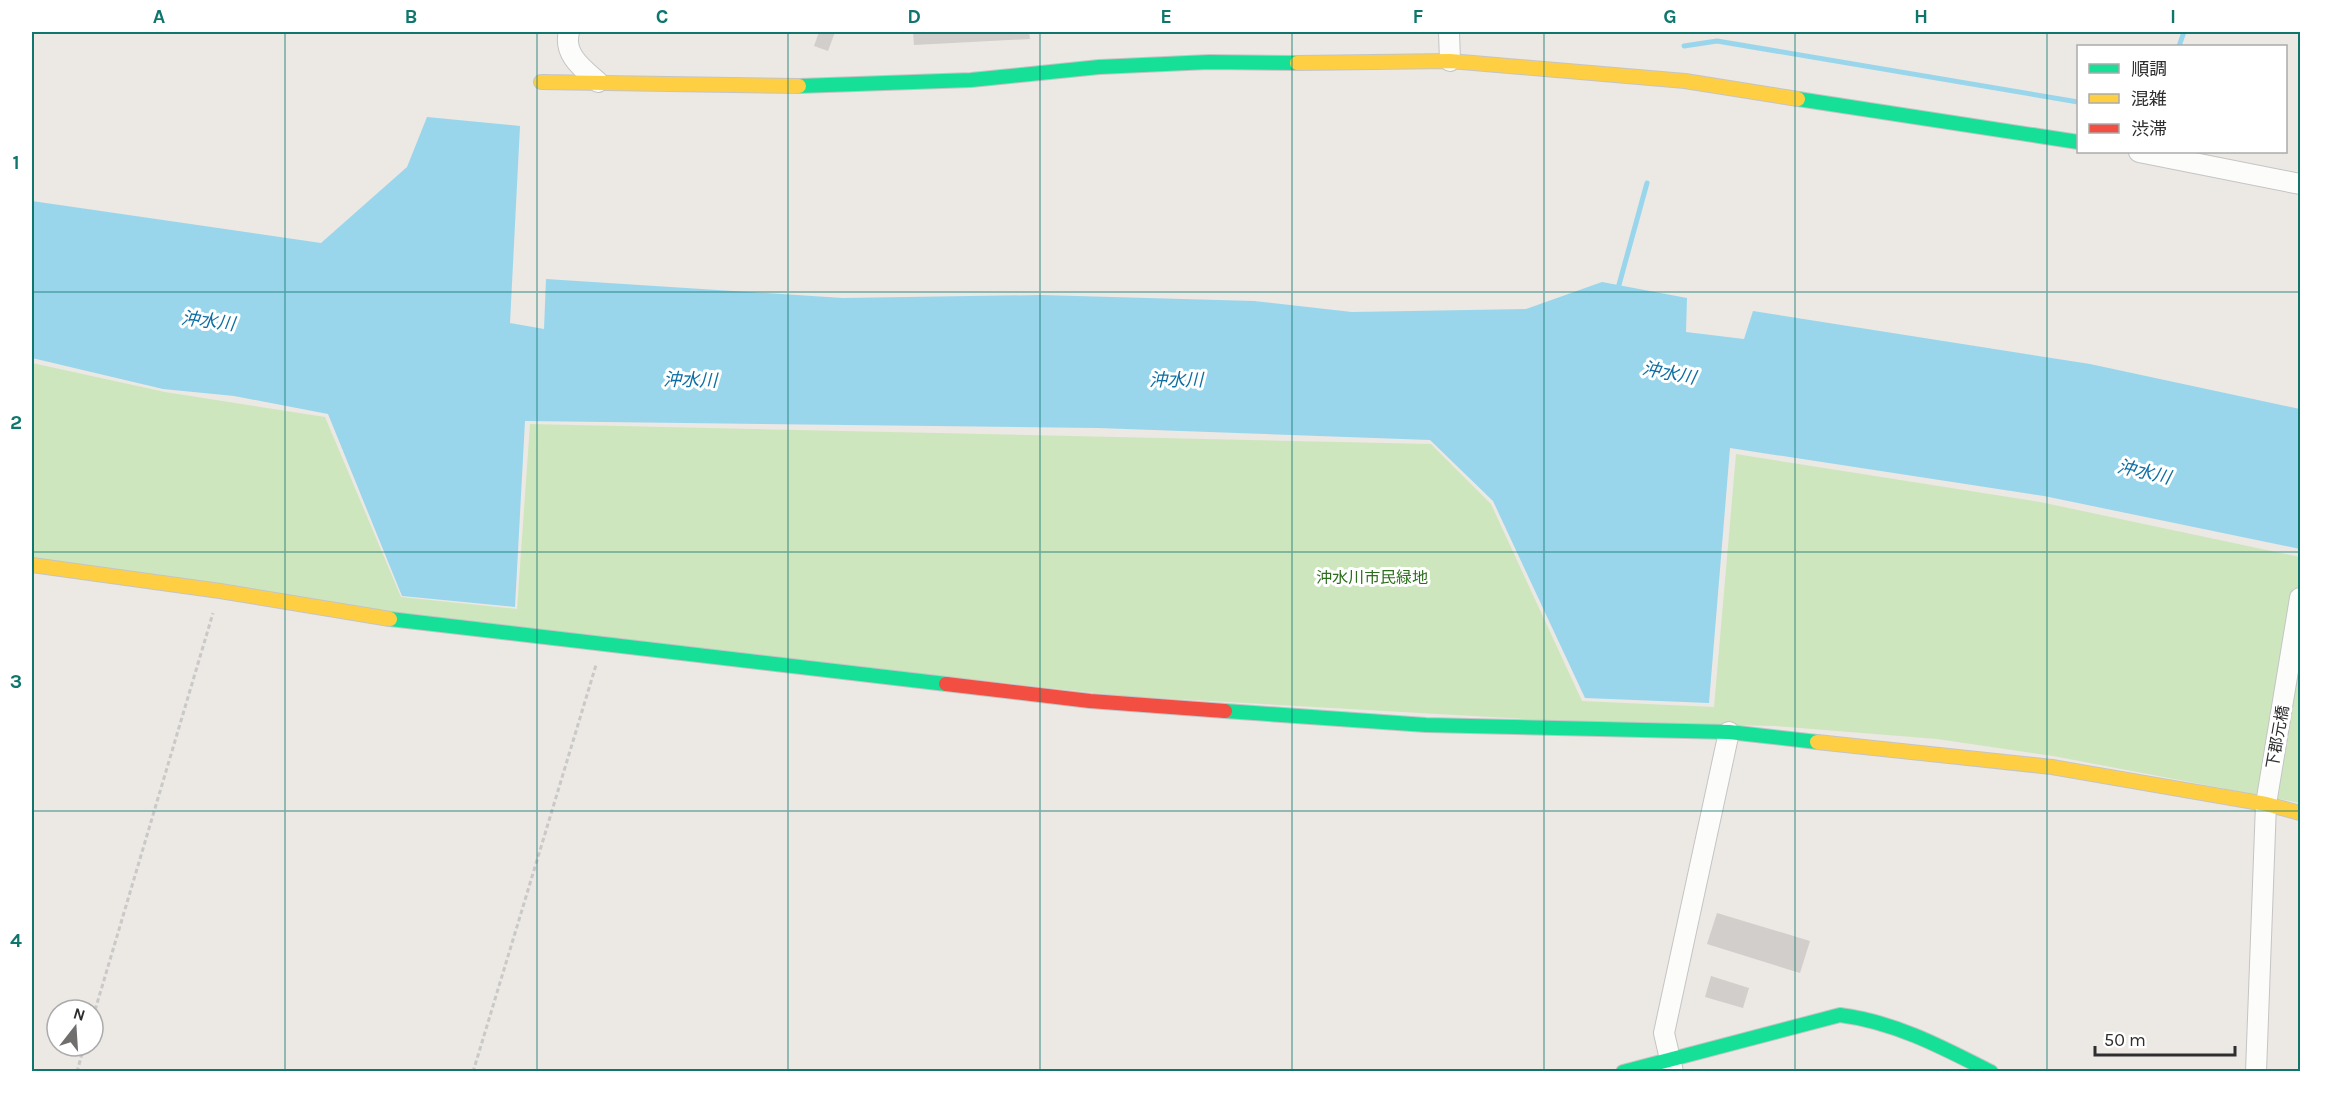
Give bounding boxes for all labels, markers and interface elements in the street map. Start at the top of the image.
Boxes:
text: A [153,5,166,28]
text: B [405,5,417,28]
text: C [656,5,668,28]
text: D [907,5,921,28]
text: E [1160,5,1172,28]
text: F [1413,5,1424,28]
text: G [1663,5,1677,28]
text: H [1914,5,1928,28]
text: I [2170,5,2176,28]
legend [2077,45,2287,153]
text: 順調 [2131,58,2167,80]
text: 混雑 [2131,88,2167,110]
text: 渋滞 [2131,118,2167,140]
text: 1 [12,151,20,174]
water label: 沖水川 [180,307,238,335]
water label: 沖水川 [1640,357,1700,389]
water label: 沖水川 [663,369,719,392]
water label: 沖水川 [1149,369,1205,391]
text: 2 [10,411,22,434]
water label: 沖水川 [2115,455,2175,489]
park label: 沖水川市民緑地 [1316,568,1428,587]
text: 3 [10,670,22,693]
street label: 下郡元橋 [2263,704,2292,770]
text: 4 [10,929,22,952]
north arrow [45,998,105,1058]
text: N [71,1003,88,1025]
scale bar [2095,1019,2234,1057]
text: 50 m [2104,1029,2146,1051]

